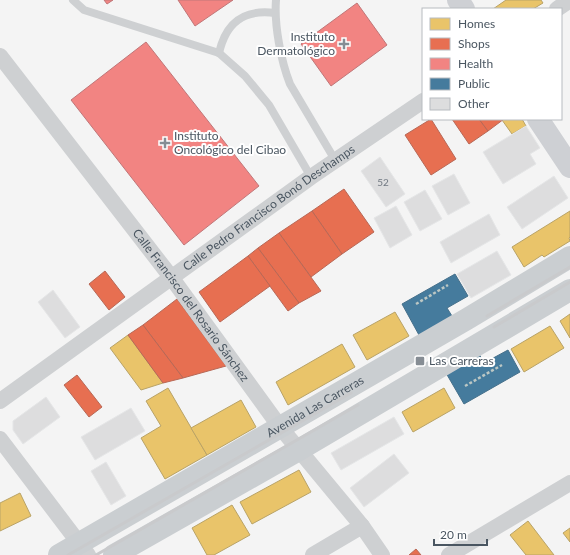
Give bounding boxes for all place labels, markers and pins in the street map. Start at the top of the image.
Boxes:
place label: Instituto Dermatológico [257,29,335,58]
marker: Instituto Dermatológico [338,38,350,50]
place label: Instituto Oncológico del Cibao [174,128,286,157]
marker: Instituto Oncológico del Cibao [159,137,171,149]
place label: Las Carreras [429,353,494,368]
marker: Las Carreras [414,355,426,367]

